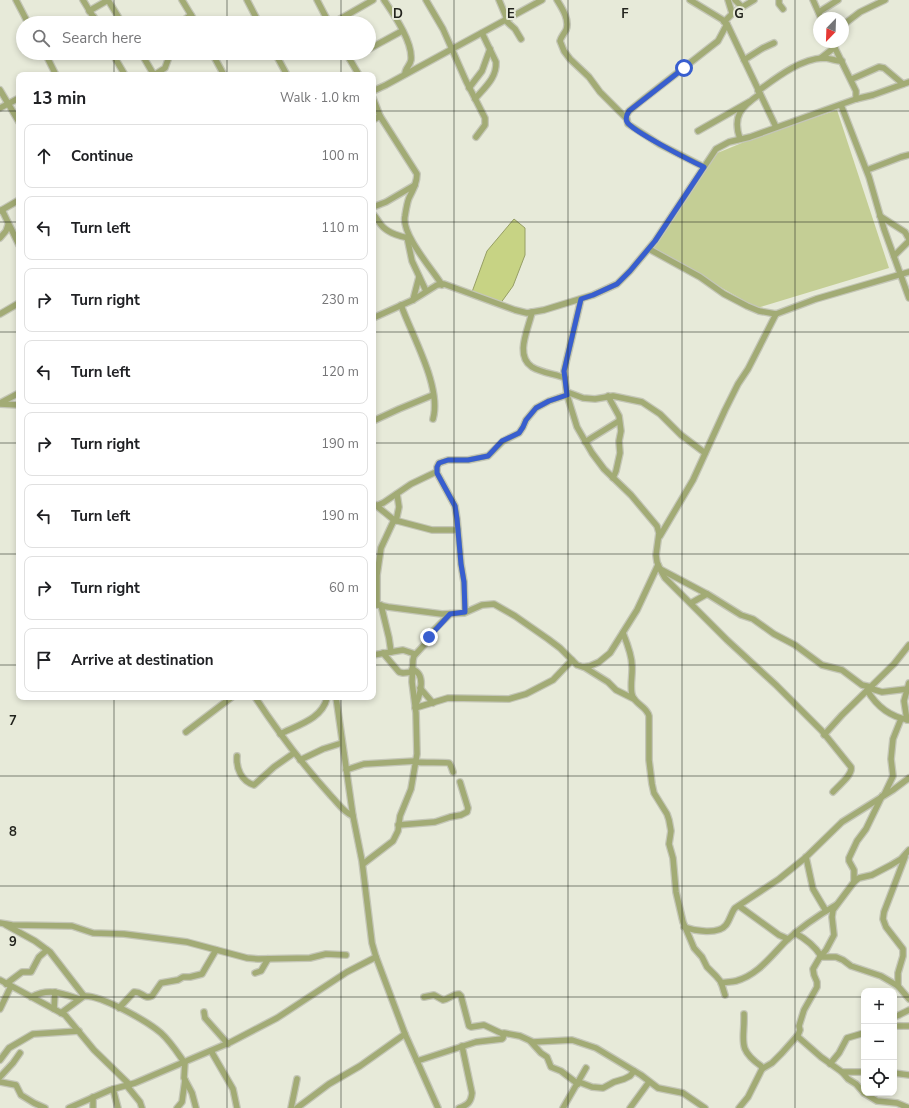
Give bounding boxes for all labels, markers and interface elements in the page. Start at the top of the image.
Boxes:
text: D [393,5,403,23]
text: E [507,5,515,23]
text: F [621,5,629,23]
text: G [734,5,744,23]
north arrow [813,12,849,48]
search box [16,16,376,60]
icon: search [30,27,52,49]
text: Search here [62,28,142,48]
route start [675,59,693,77]
text: 13 min [32,87,86,110]
text: Walk · 1.0 km [280,89,360,107]
icon: ahead [33,145,55,167]
text: Continue [71,146,133,166]
text: 100 m [321,147,359,165]
icon: left [33,217,55,239]
text: Turn left [71,218,130,238]
text: 110 m [321,219,359,237]
icon: right [33,289,55,311]
text: Turn right [71,290,140,310]
text: 230 m [321,291,359,309]
icon: left [33,361,55,383]
text: Turn left [71,362,130,382]
text: 120 m [321,363,359,381]
icon: right [33,433,55,455]
text: Turn right [71,434,140,454]
text: 190 m [321,435,359,453]
icon: left [33,505,55,527]
text: Turn left [71,506,130,526]
text: 190 m [321,507,359,525]
icon: right [33,577,55,599]
text: Turn right [71,578,140,598]
text: 60 m [329,579,359,597]
route end [420,628,438,646]
icon: arrive [33,649,55,671]
text: Arrive at destination [71,650,214,670]
text: 7 [9,712,17,730]
text: 8 [9,823,17,841]
text: 9 [9,933,17,951]
map controls [861,988,897,1096]
button: + [861,988,897,1024]
button: − [861,1024,897,1060]
button: locate [861,1060,897,1096]

